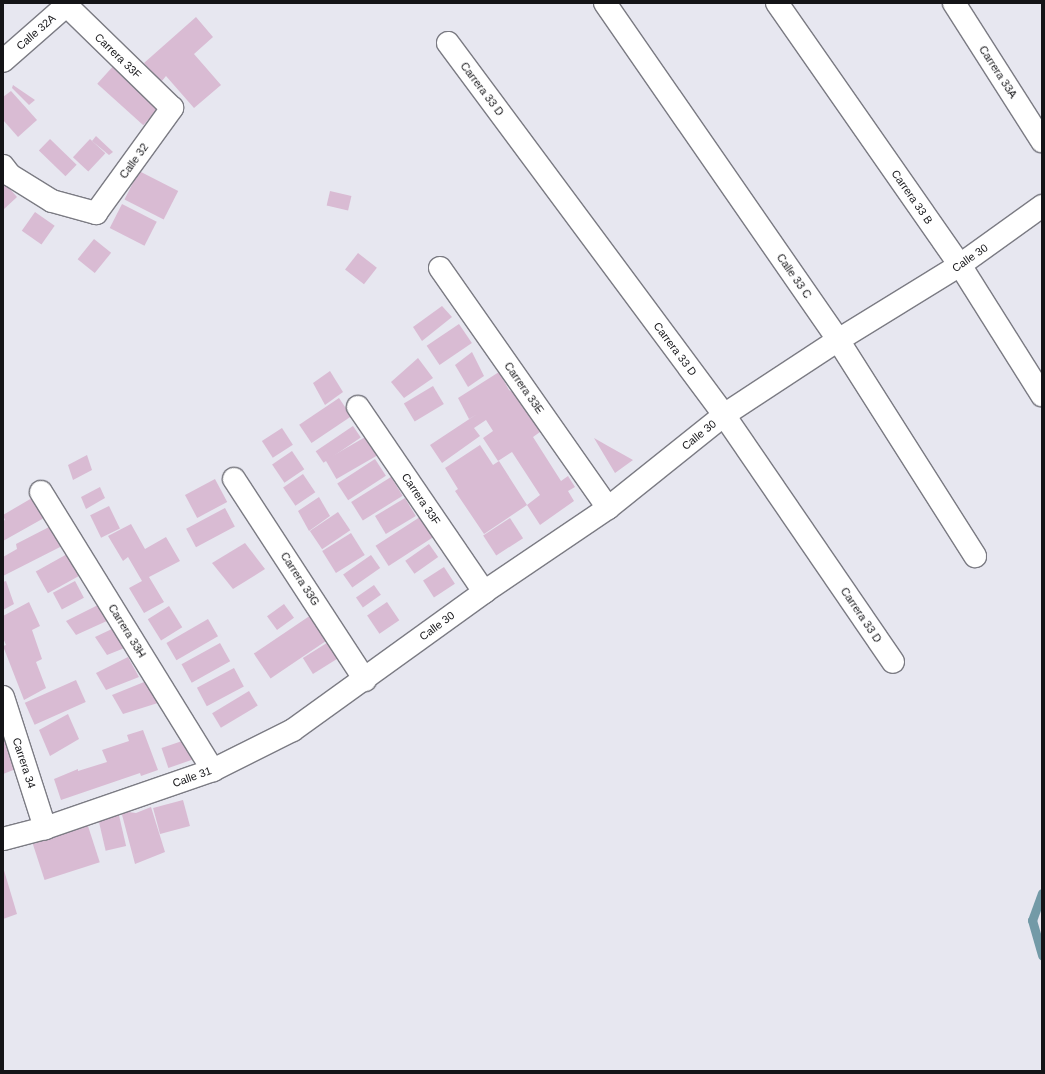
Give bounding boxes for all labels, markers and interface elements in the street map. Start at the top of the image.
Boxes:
street label: Calle 32A [14,11,58,53]
street label: Carrera 33F [92,31,144,81]
street label: Carrera 33A [976,43,1020,101]
street label: Carrera 33 D [458,60,506,118]
street label: Calle 32 [117,141,151,181]
street label: Carrera 33 B [889,167,935,227]
street label: Calle 30 [950,241,990,275]
street label: Calle 33 C [774,251,814,301]
street label: Carrera 33 D [651,320,699,378]
street label: Carrera 33E [501,360,547,416]
street label: Calle 30 [679,417,719,453]
street label: Carrera 33F [399,471,443,527]
street label: Carrera 33G [278,550,322,608]
street label: Carrera 33 D [838,585,884,645]
street label: Carrera 33H [105,602,149,660]
street label: Calle 30 [417,609,457,643]
street label: Carrera 34 [10,736,38,790]
street label: Calle 31 [171,764,213,790]

